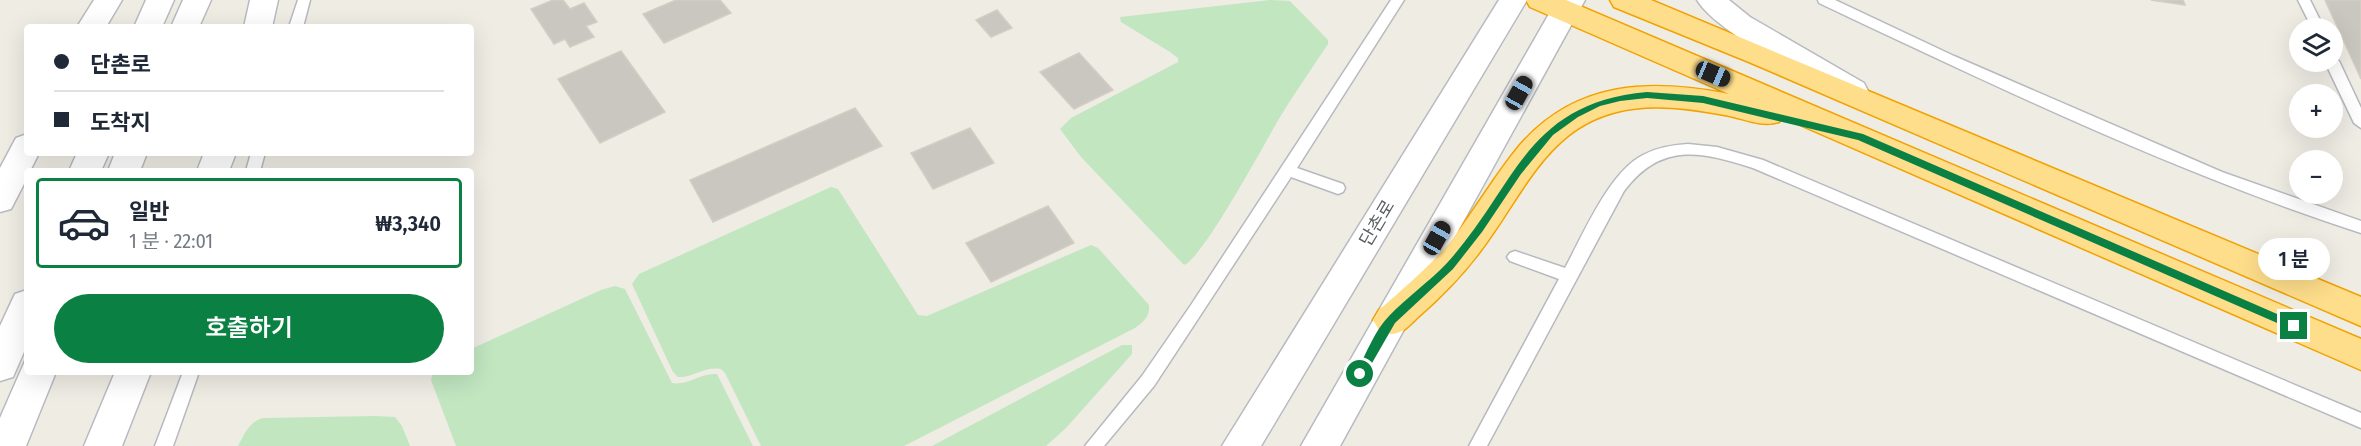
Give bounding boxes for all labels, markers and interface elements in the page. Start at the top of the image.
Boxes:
map controls [2289,18,2343,204]
button: layers [2289,18,2343,72]
text: 단촌로 [90,51,151,78]
car [1693,59,1733,89]
car [1502,73,1536,113]
button: + [2289,84,2343,138]
text: 도착지 [90,109,151,136]
button: − [2289,150,2343,204]
icon: car [57,196,111,250]
street label: 단촌로 [1355,196,1399,250]
text: 일반 [129,198,169,225]
text: ₩3,340 [375,210,441,237]
car [1420,218,1454,258]
text: 1 분 · 22:01 [129,229,213,253]
callout: 1 분 [2258,239,2330,281]
text: 1 분 [2278,247,2310,271]
button: 호출하기 [54,294,444,363]
route end [2280,312,2307,339]
route start [1346,360,1373,387]

